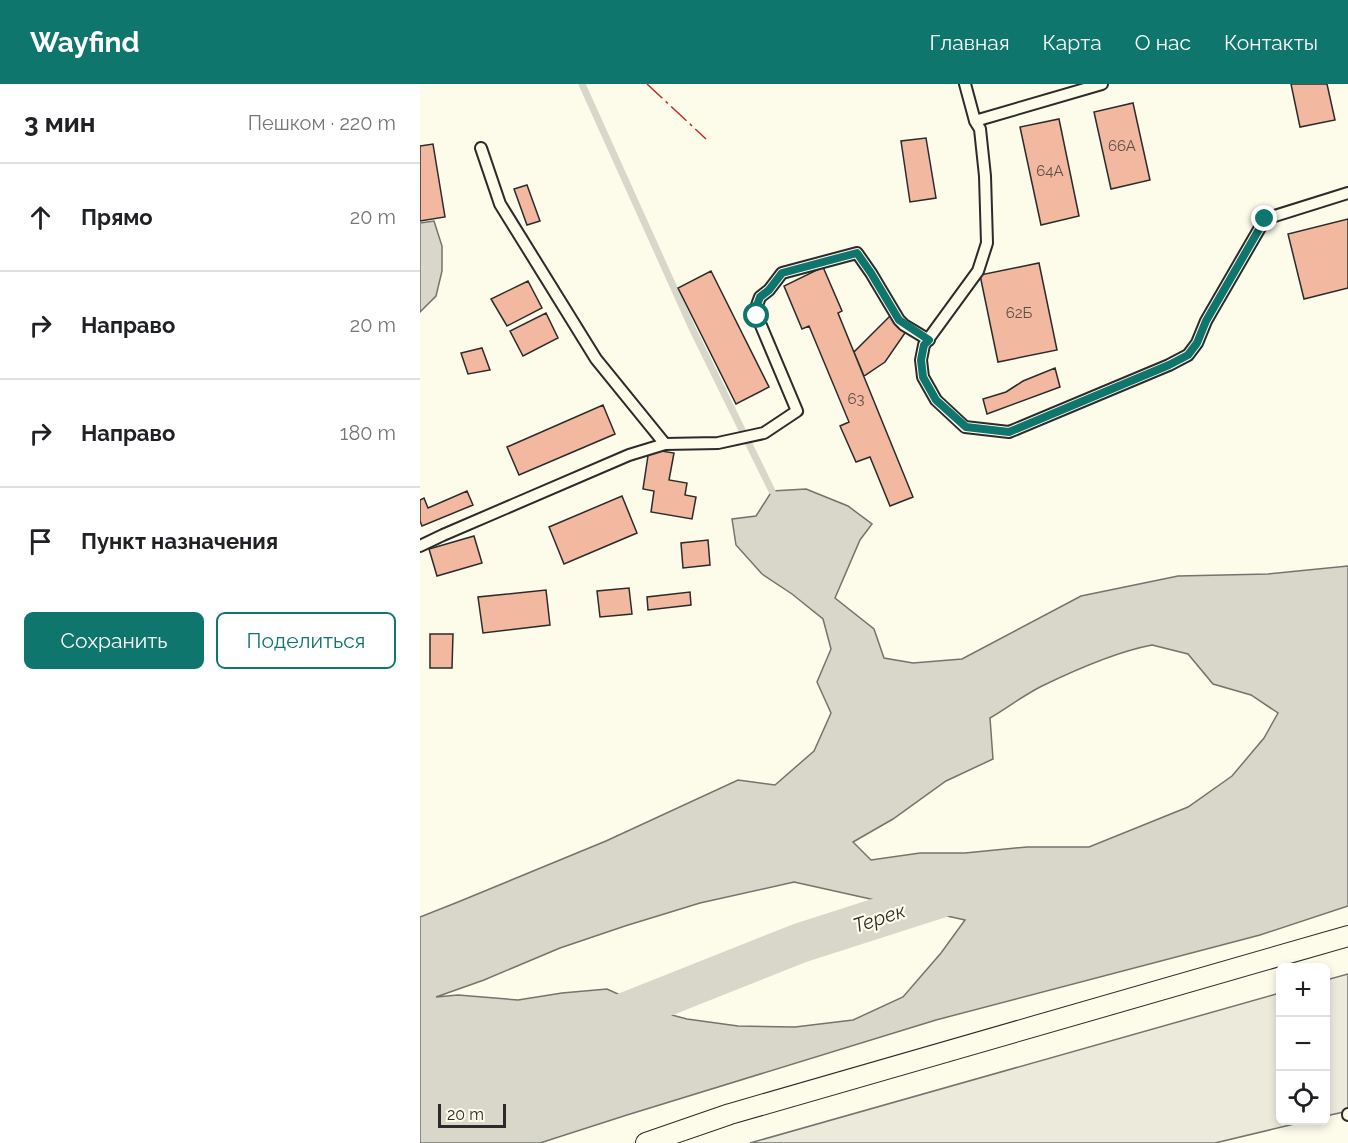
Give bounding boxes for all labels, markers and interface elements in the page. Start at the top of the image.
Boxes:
text: Wayfind [30,26,140,59]
text: Главная [930,30,1010,55]
text: Карта [1043,30,1102,55]
text: О нас [1135,30,1191,55]
text: Контакты [1224,30,1318,55]
text: 3 мин [24,108,95,138]
text: Пешком · 220 m [248,111,396,135]
house number: 66А [1108,137,1136,155]
house number: 64А [1036,162,1064,180]
icon: ahead [24,201,57,234]
text: Прямо [81,204,153,230]
text: 20 m [350,205,396,229]
route end [1251,205,1277,231]
route start [743,302,769,328]
house number: 62Б [1006,304,1033,322]
icon: right [24,309,57,342]
text: Направо [81,312,175,338]
text: 20 m [350,313,396,337]
house number: 63 [847,390,865,408]
icon: right [24,417,57,450]
text: Направо [81,420,175,446]
text: 180 m [340,421,396,445]
icon: arrive [24,525,57,558]
text: Пункт назначения [81,528,278,554]
button: Сохранить [24,612,204,669]
button: Поделиться [216,612,396,669]
water label: Терек [850,898,908,938]
map controls [1276,963,1330,1125]
button: + [1276,963,1330,1017]
button: − [1276,1017,1330,1071]
button: locate [1276,1071,1330,1125]
scale bar [438,1101,506,1128]
text: 20 m [447,1105,484,1124]

